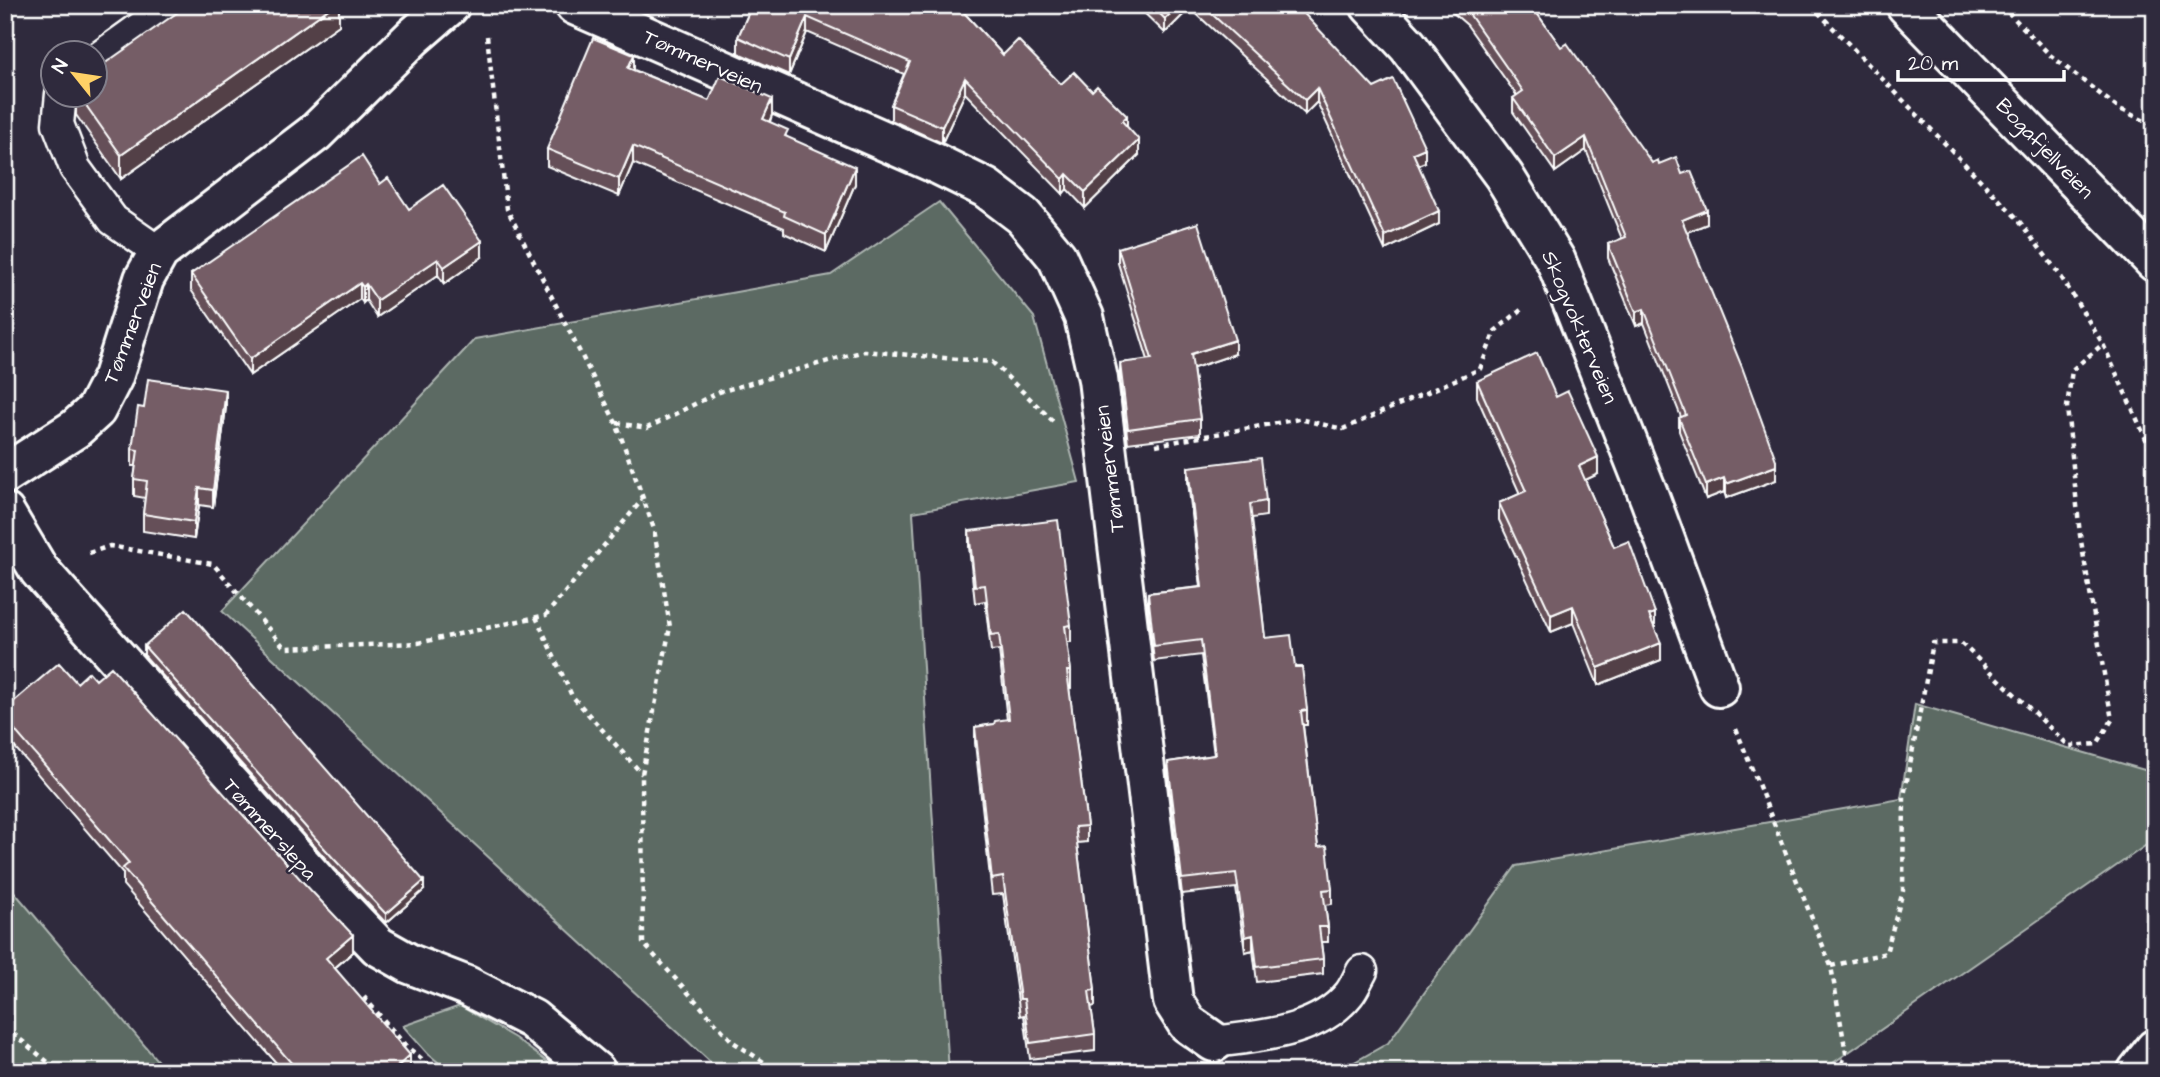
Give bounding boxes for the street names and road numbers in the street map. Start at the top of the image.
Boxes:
street label: Tømmerveien [639,22,767,101]
street label: Bogafjellveien [1988,92,2100,206]
street label: Skogvokterveien [1532,246,1625,409]
street label: Tømmerveien [96,258,169,388]
street label: Tømmerveien [1087,404,1132,534]
street label: Tømmerslepa [215,772,323,888]

